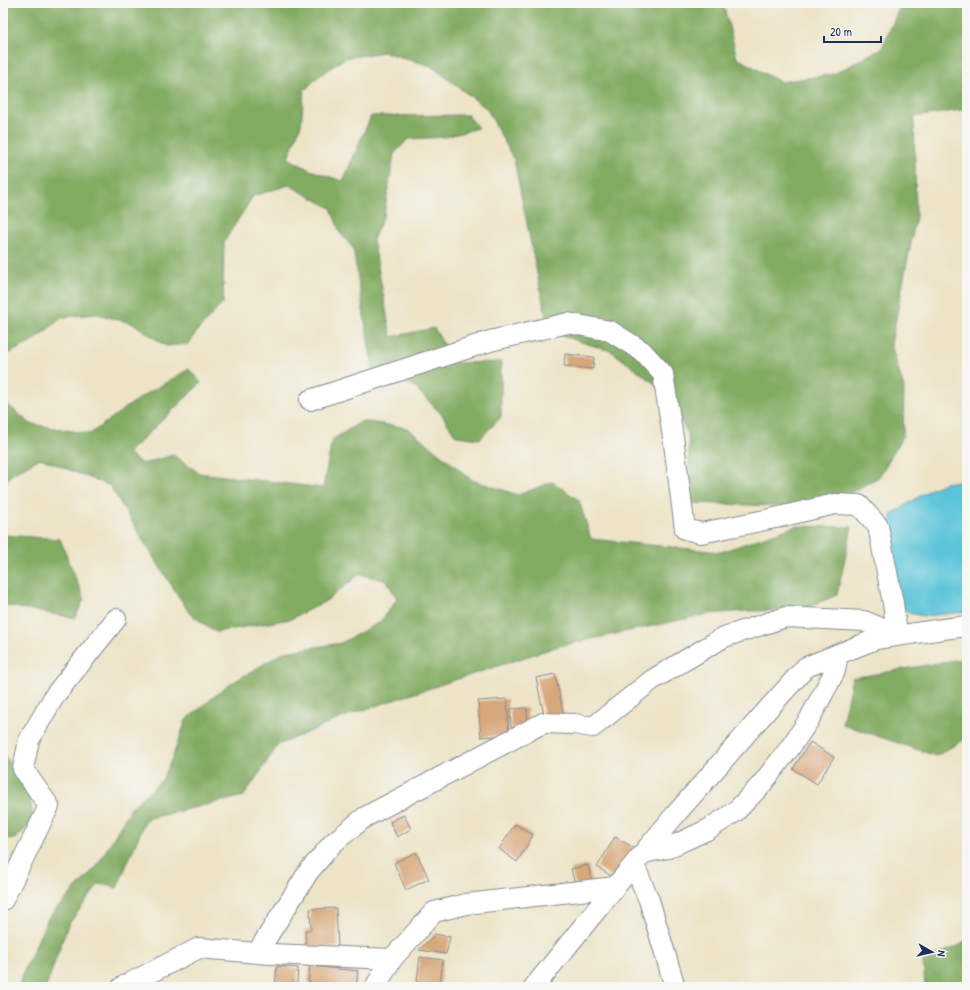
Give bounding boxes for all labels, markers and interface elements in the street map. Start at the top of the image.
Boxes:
scale bar [824,18,881,44]
text: 20 m [830,23,852,40]
north arrow [912,932,952,972]
text: N [935,950,949,957]

